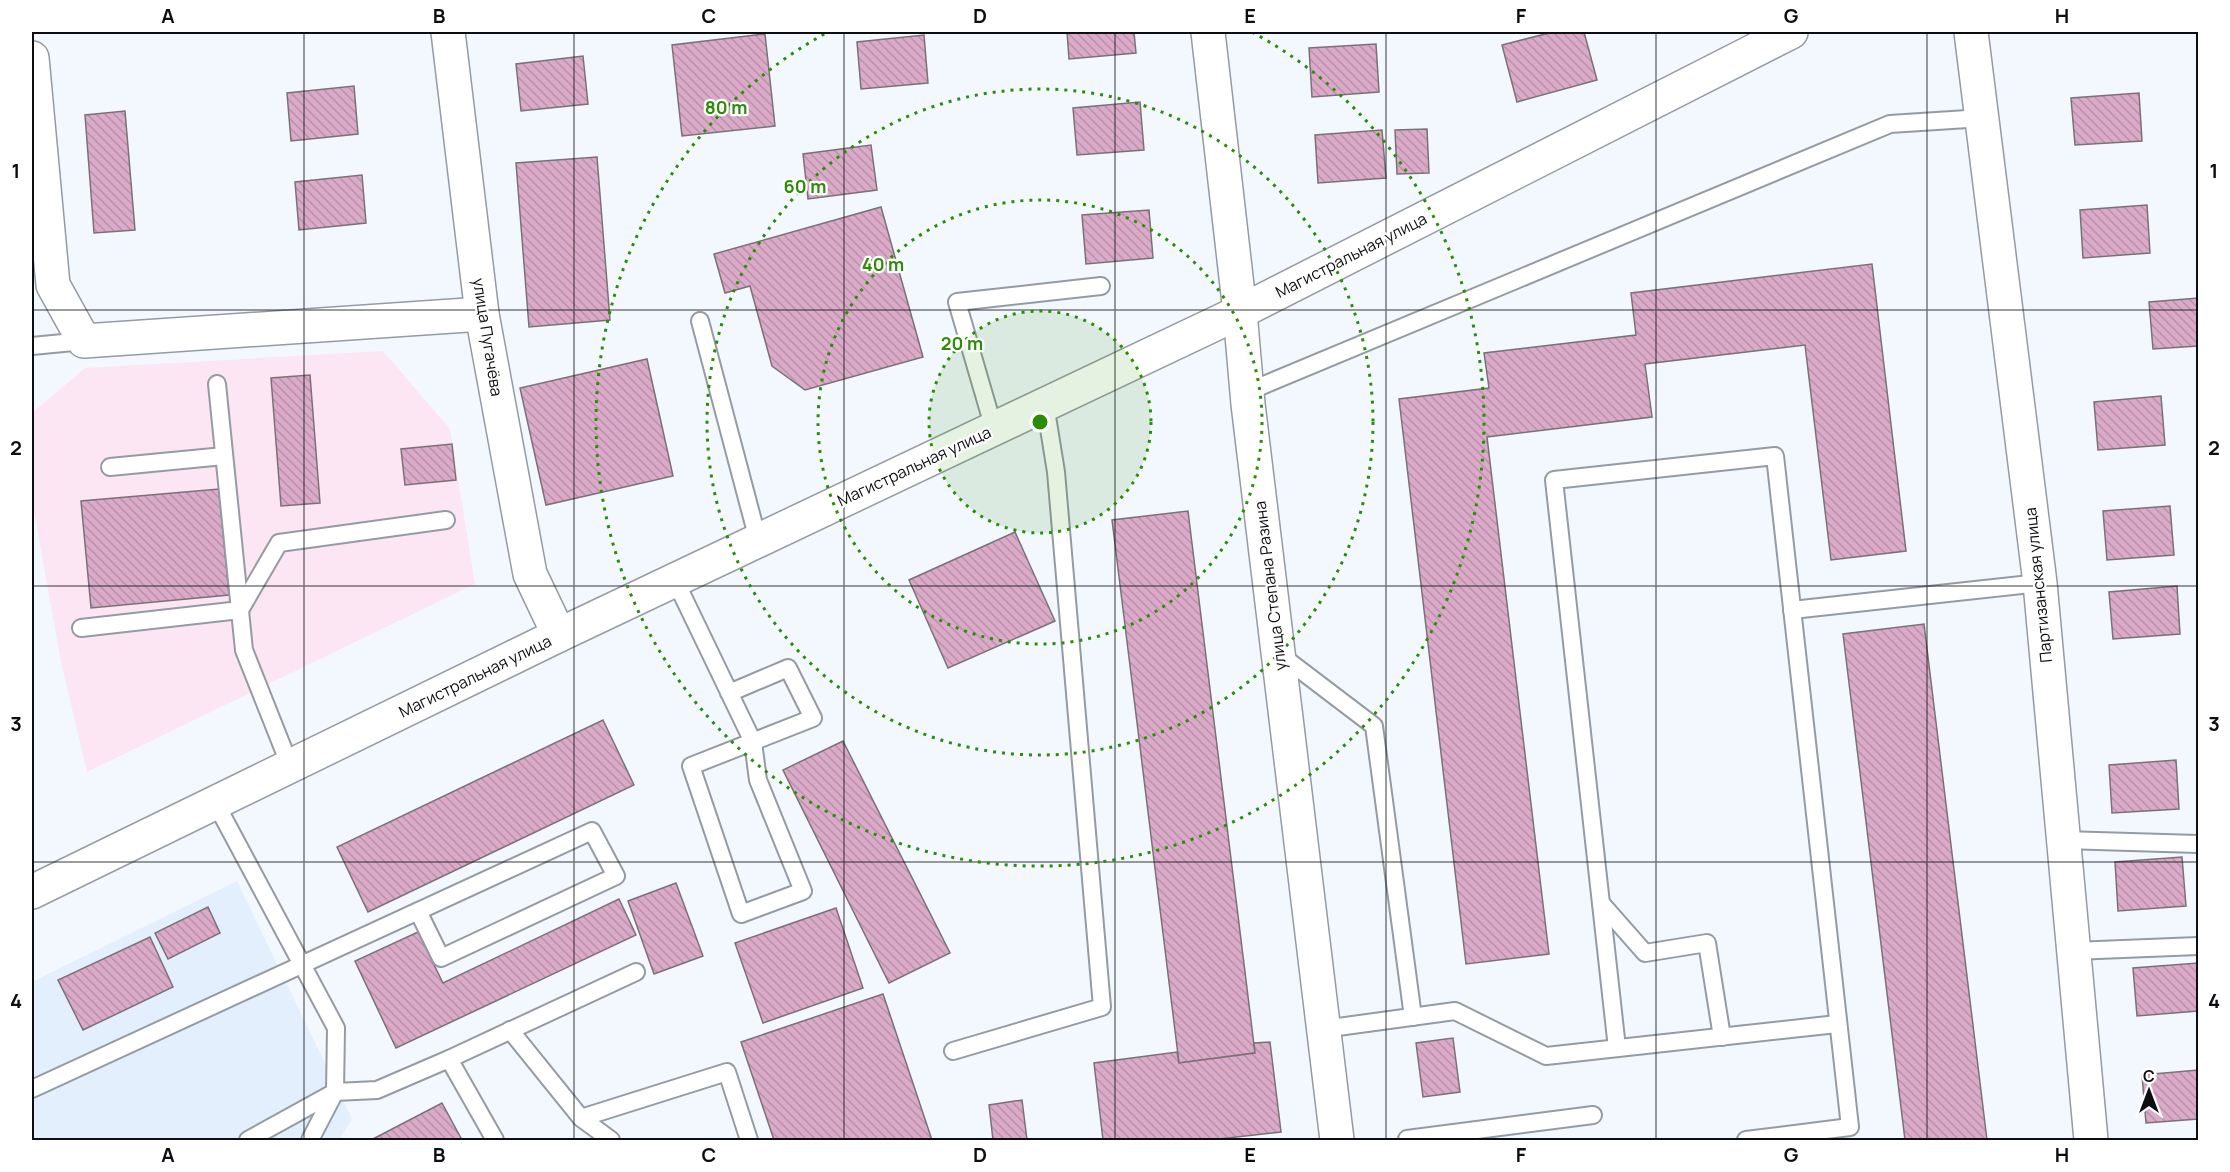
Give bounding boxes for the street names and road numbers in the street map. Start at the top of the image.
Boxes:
street label: Магистральная улица [1272,207,1430,303]
street label: улица Пугачёва [468,276,508,398]
street label: Магистральная улица [834,421,994,511]
street label: улица Степана Разина [1249,500,1291,672]
street label: Партизанская улица [2019,506,2057,664]
street label: Магистральная улица [395,629,555,723]

